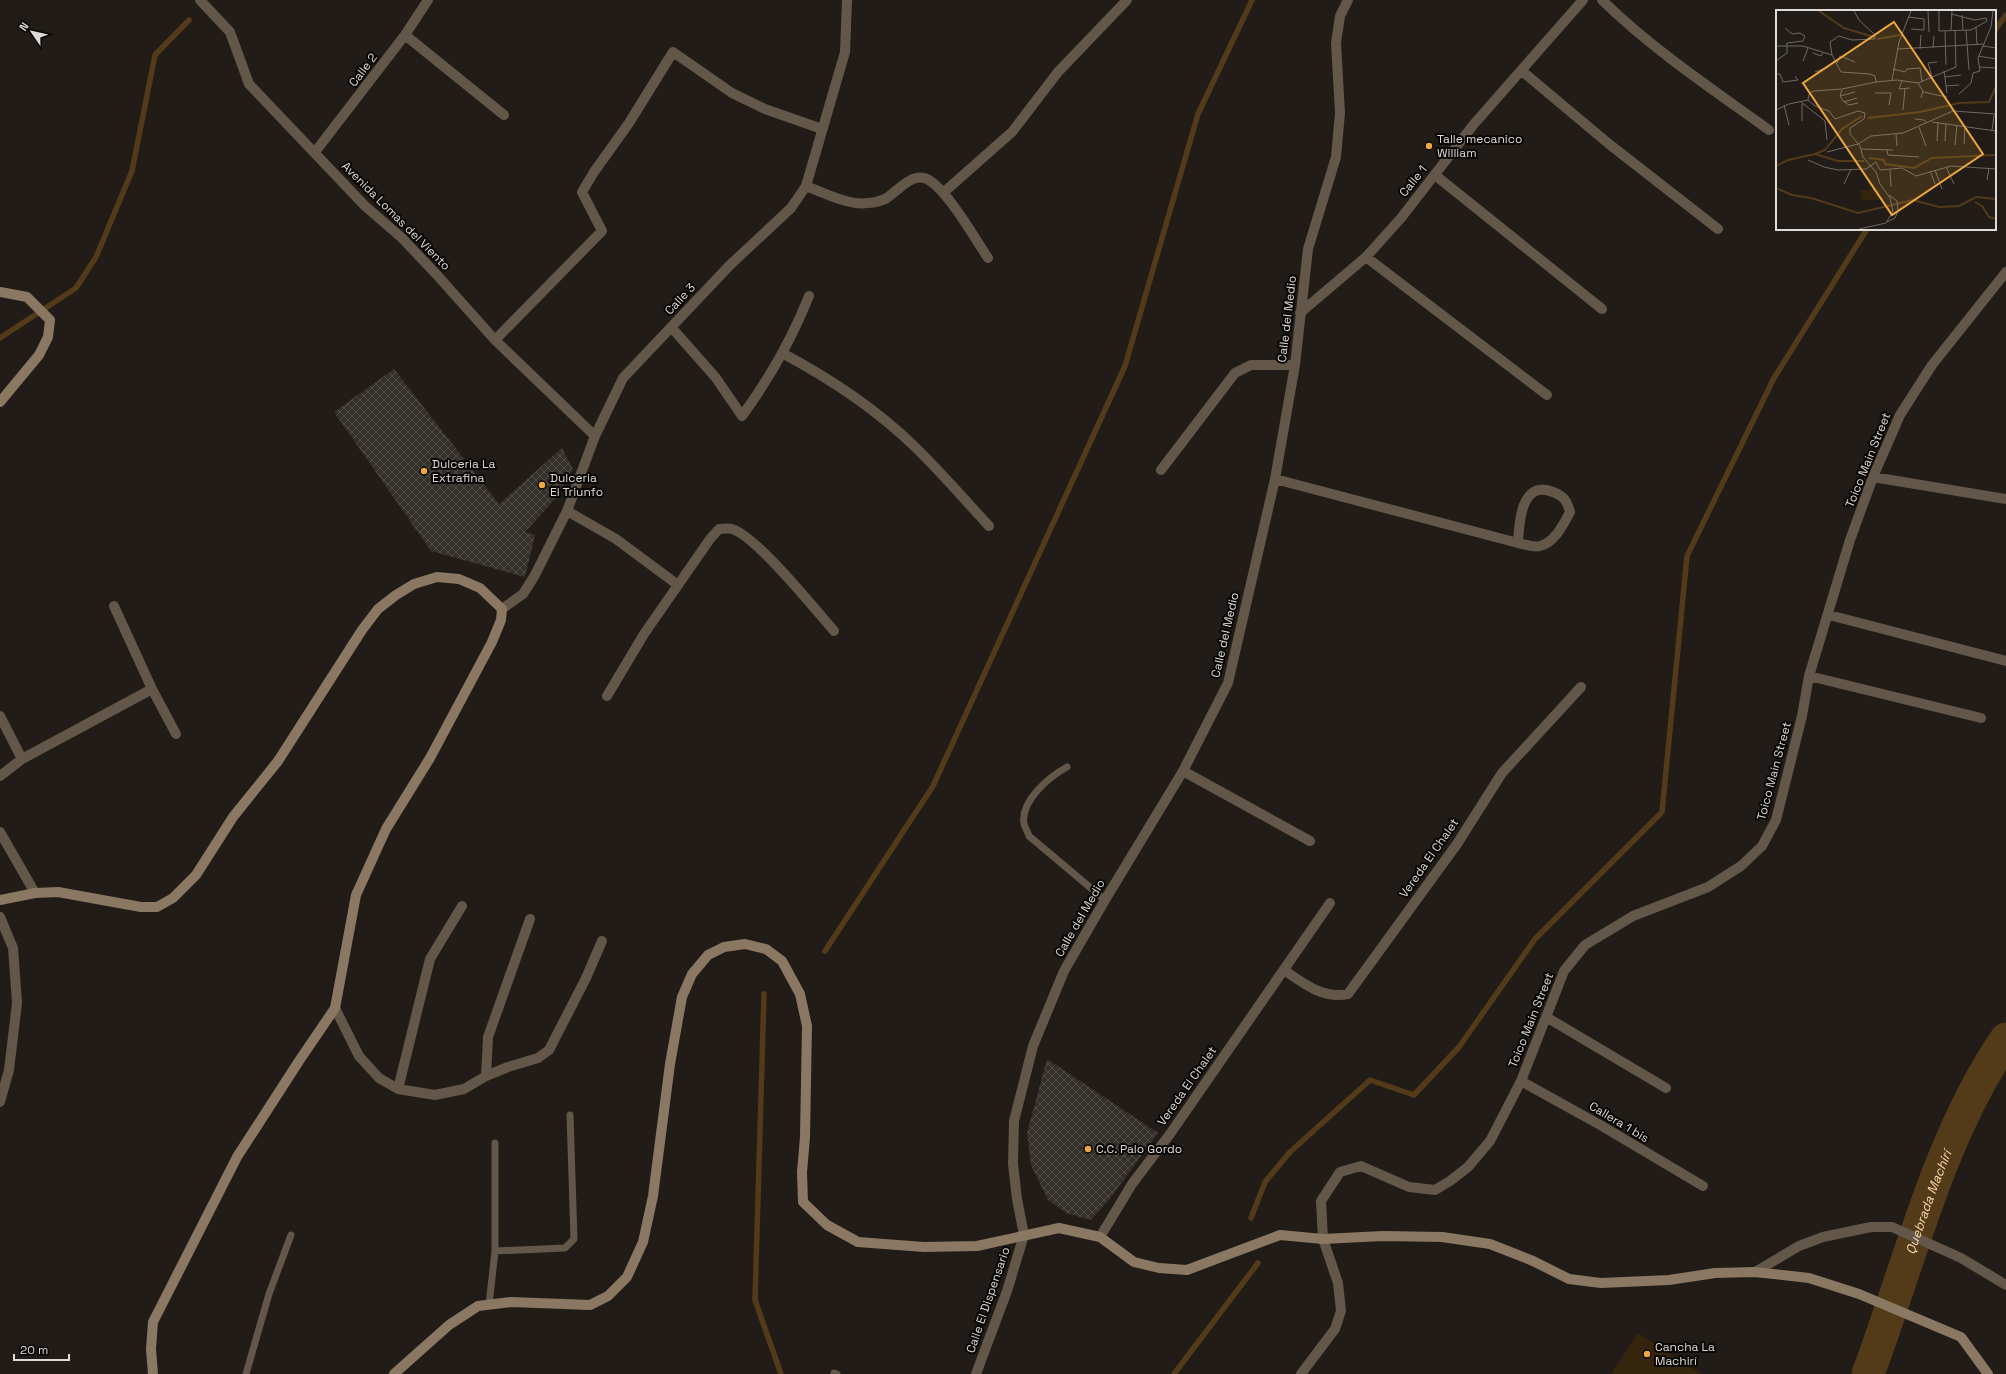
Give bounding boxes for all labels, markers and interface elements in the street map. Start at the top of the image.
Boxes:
inset map [1776,10,1996,230]
north arrow [12,12,52,52]
text: N [16,19,32,33]
street label: Calle 2 [345,50,381,90]
place label: Talle mecanico William [1437,131,1522,161]
marker: Talle mecanico William [1424,141,1434,151]
street label: Avenida Lomas del Viento [338,158,454,274]
street label: Calle 1 [1396,162,1430,200]
street label: Calle del Medio [1274,275,1300,363]
street label: Calle 3 [661,280,699,318]
street label: Toico Main Street [1842,410,1894,510]
place label: Dulceria La Extrafina [432,456,496,486]
marker: Dulceria La Extrafina [419,466,429,476]
place label: Dulceria El Triunfo [550,470,603,500]
marker: Dulceria El Triunfo [537,480,547,490]
street label: Calle del Medio [1207,591,1243,679]
street label: Toico Main Street [1753,720,1795,822]
street label: Vereda El Chalet [1396,815,1462,901]
street label: Calle del Medio [1051,876,1109,960]
street label: Toico Main Street [1505,970,1557,1070]
street label: Vereda El Chalet [1154,1043,1220,1129]
street label: Callera 1 bis [1586,1098,1652,1146]
place label: C.C. Palo Gordo [1096,1141,1182,1157]
marker: C.C. Palo Gordo [1083,1144,1093,1154]
water label: Quebrada Machirí [1901,1145,1956,1256]
street label: Calle El Dispensario [962,1245,1014,1355]
scale bar [14,1336,69,1362]
place label: Cancha La Machirí [1655,1339,1715,1369]
text: 20 m [20,1342,48,1358]
marker: Cancha La Machirí [1642,1349,1652,1359]

